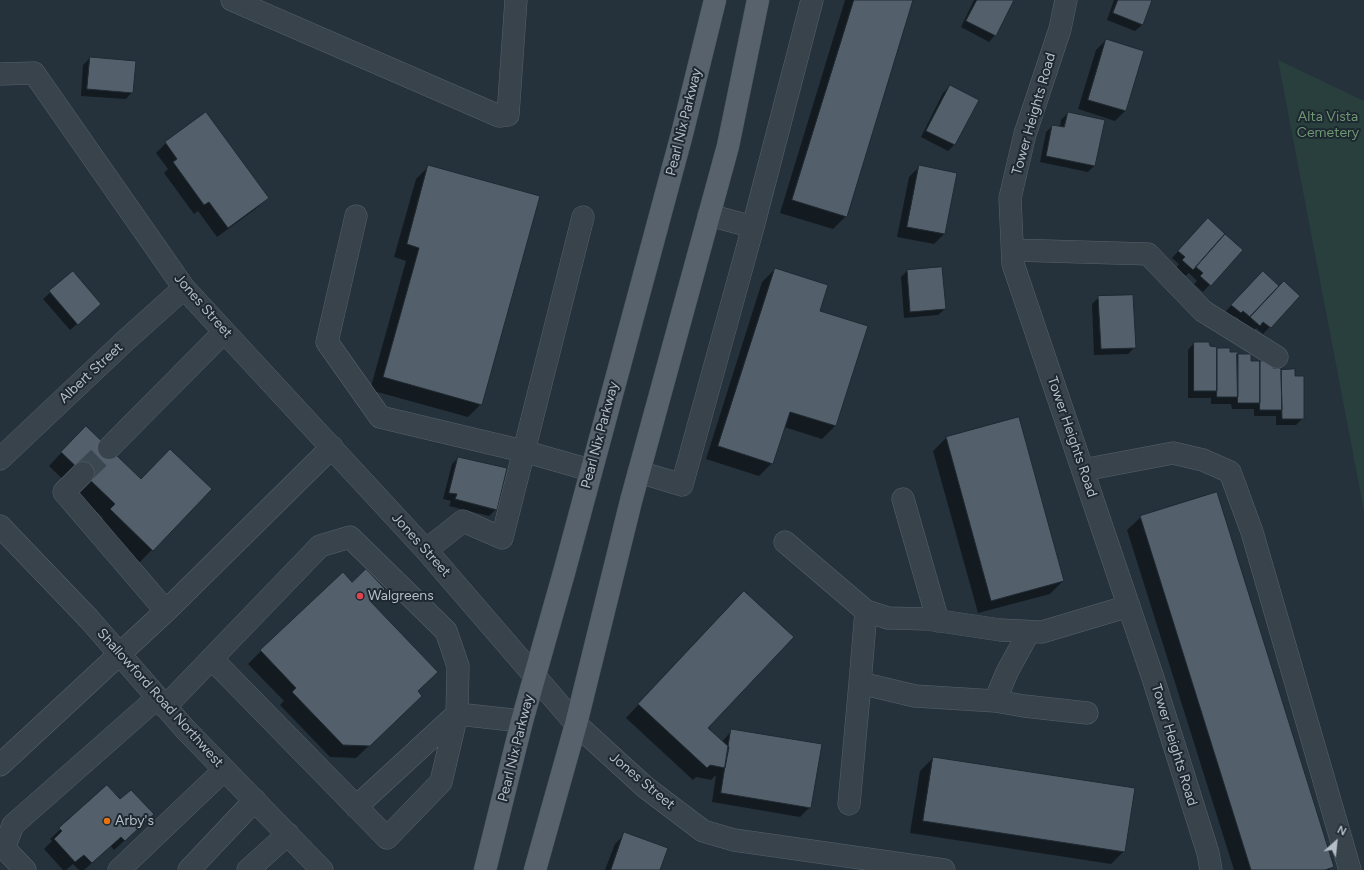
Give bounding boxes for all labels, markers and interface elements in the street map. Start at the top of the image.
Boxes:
street label: Tower Heights Road [1009,51,1059,177]
street label: Pearl Nix Parkway [663,67,705,177]
park label: Alta Vista Cemetery [1297,109,1359,142]
street label: Jones Street [170,270,236,342]
street label: Albert Street [56,339,126,407]
street label: Tower Heights Road [1043,375,1101,499]
street label: Pearl Nix Parkway [578,380,622,490]
street label: Jones Street [388,510,454,580]
place label: Walgreens [368,588,434,604]
marker: Walgreens [355,591,365,601]
street label: Shallowford Road Northwest [93,625,227,771]
street label: Tower Heights Road [1147,682,1201,808]
street label: Pearl Nix Parkway [495,693,537,803]
street label: Jones Street [606,749,678,813]
place label: Arby's [115,813,154,829]
marker: Arby's [102,816,112,826]
north arrow [1316,822,1356,862]
text: N [1335,823,1348,839]

